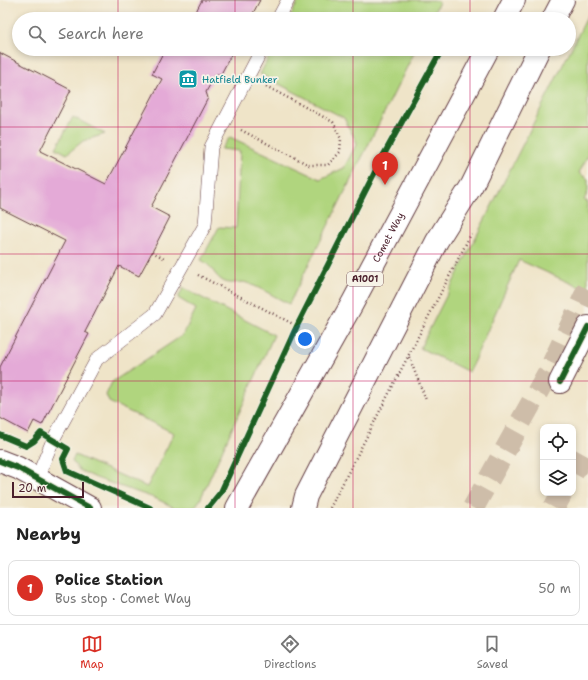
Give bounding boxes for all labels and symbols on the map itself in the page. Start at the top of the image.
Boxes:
museum icon: Hatfield Bunker [177,68,199,90]
place label: Hatfield Bunker [202,73,278,86]
pin: 1 [372,152,398,185]
street label: Comet Way [369,210,406,264]
road number: A1001 [347,272,383,286]
your location [295,329,315,349]
scale bar [12,480,84,499]

